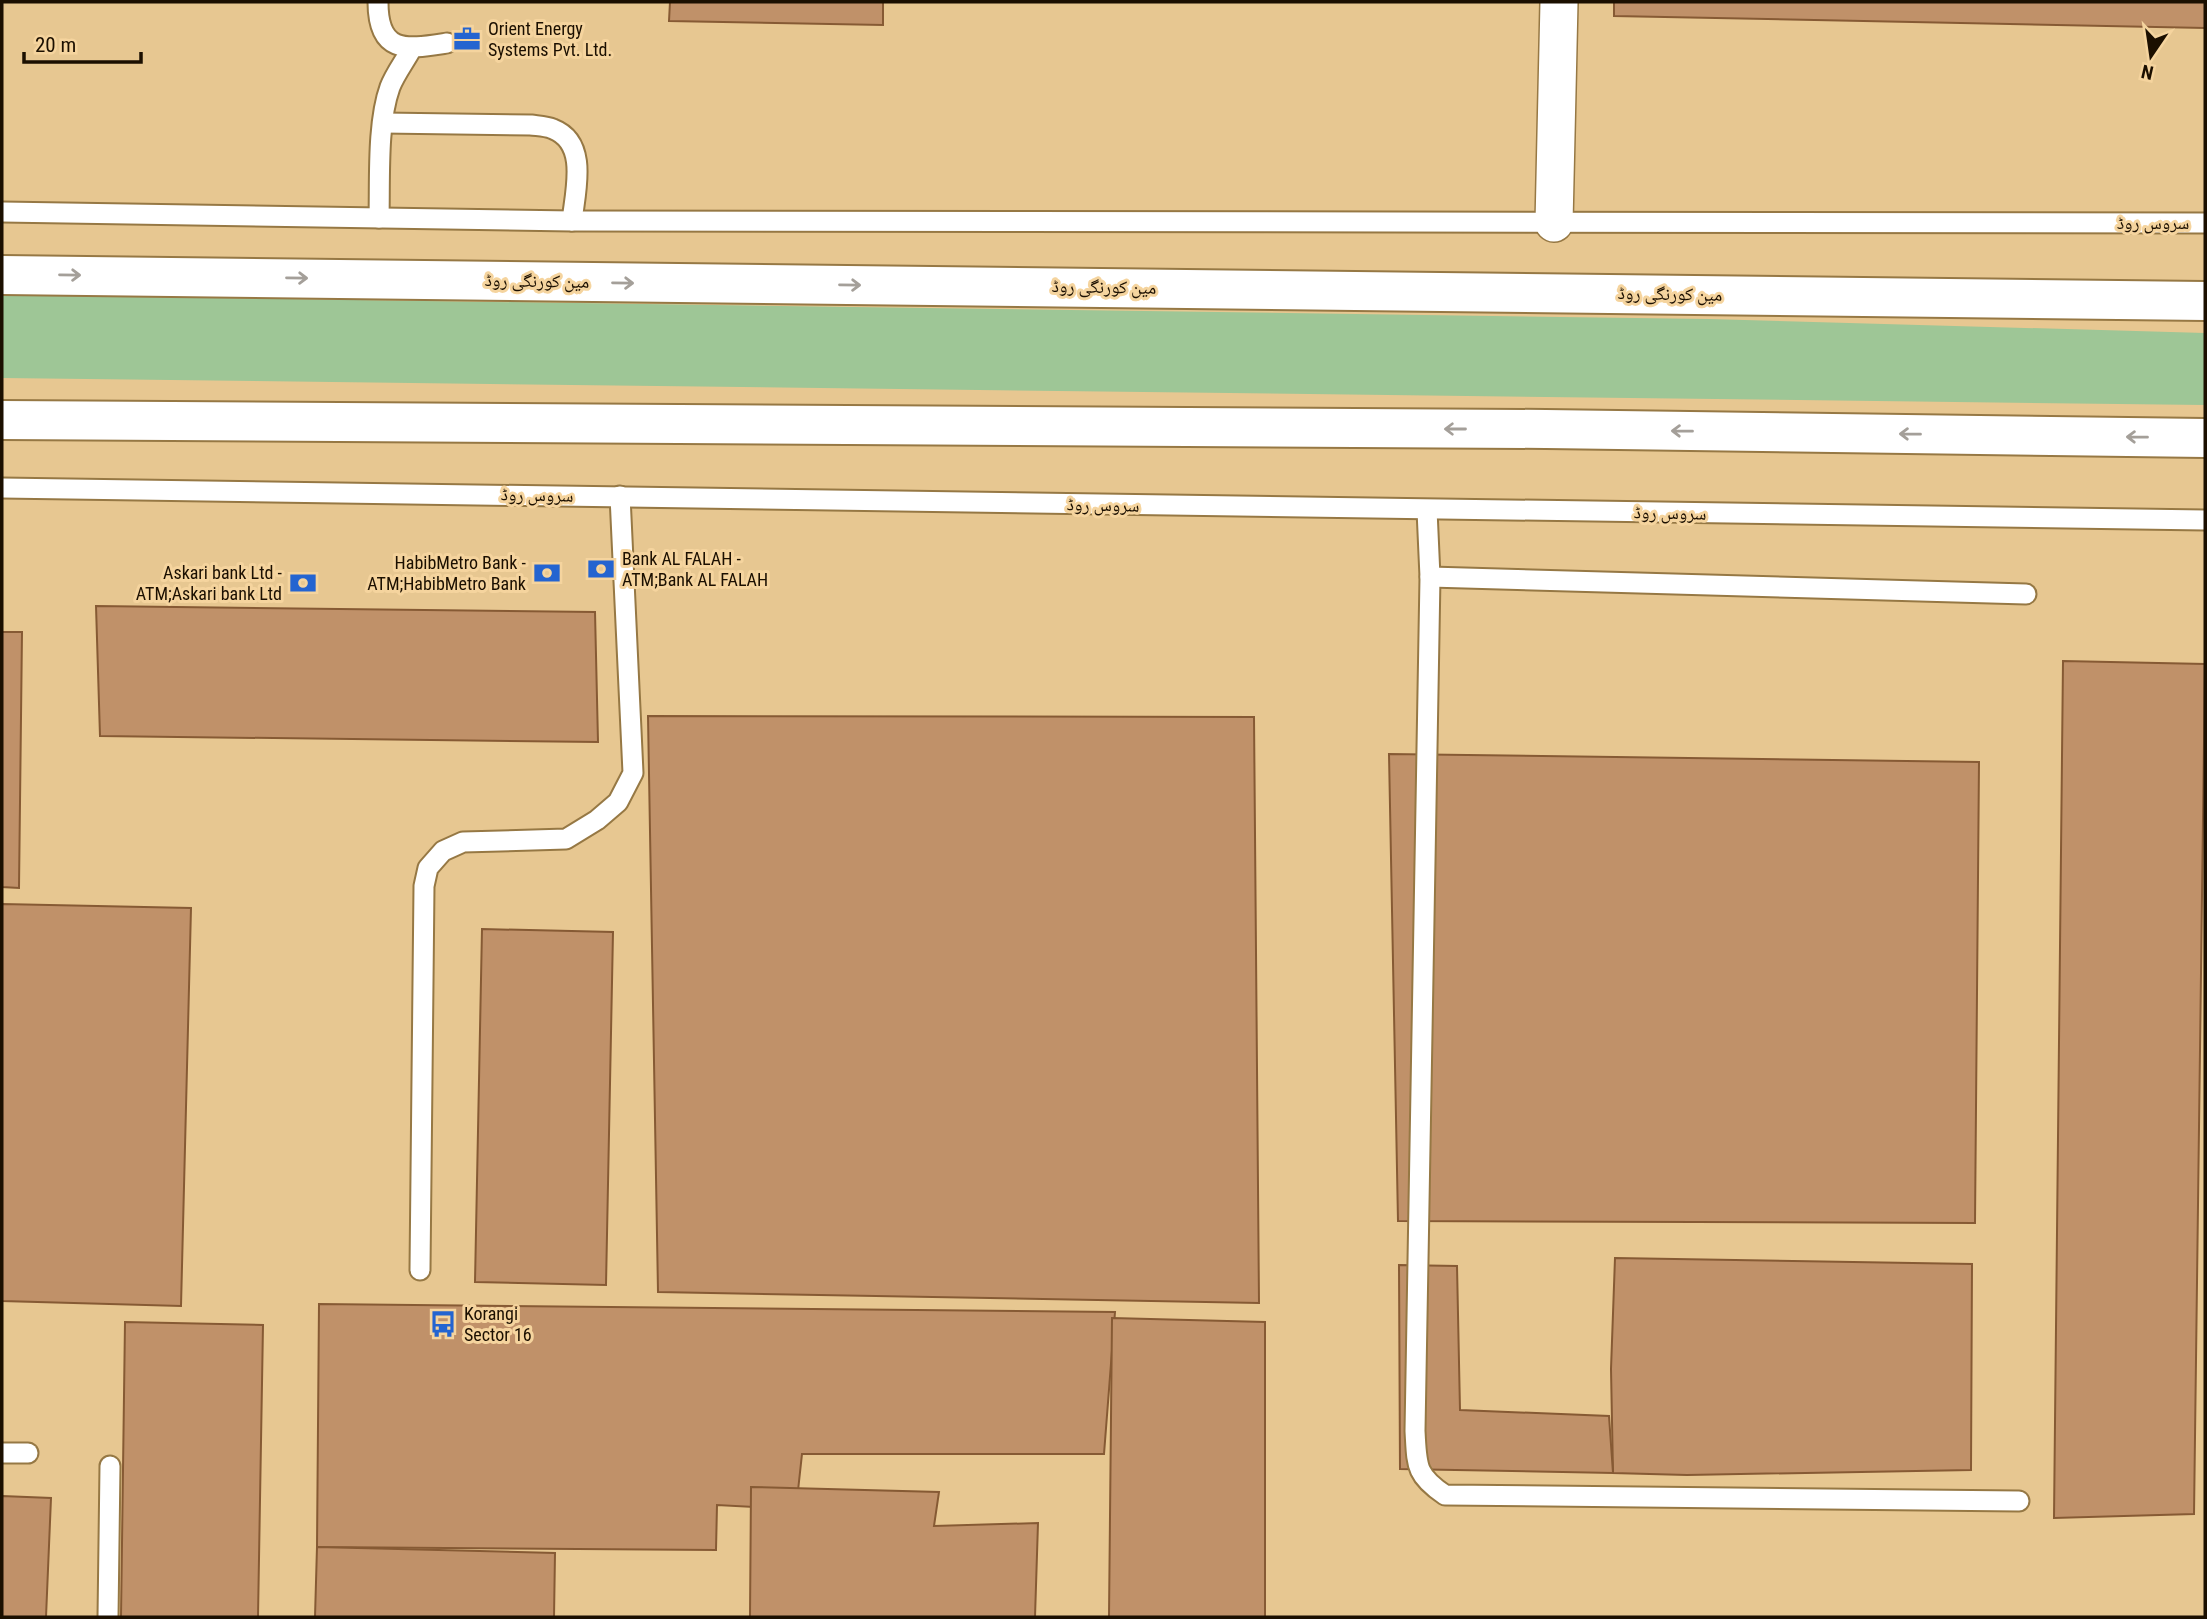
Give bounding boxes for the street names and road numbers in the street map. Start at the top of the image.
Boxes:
street label: سروس روڈ [2117,212,2189,234]
street label: مین کورنگی روڈ [484,269,590,293]
street label: مین کورنگی روڈ [1051,275,1157,299]
street label: مین کورنگی روڈ [1617,282,1723,306]
street label: سروس روڈ [500,483,574,507]
street label: سروس روڈ [1066,493,1140,517]
street label: سروس روڈ [1633,501,1707,525]

